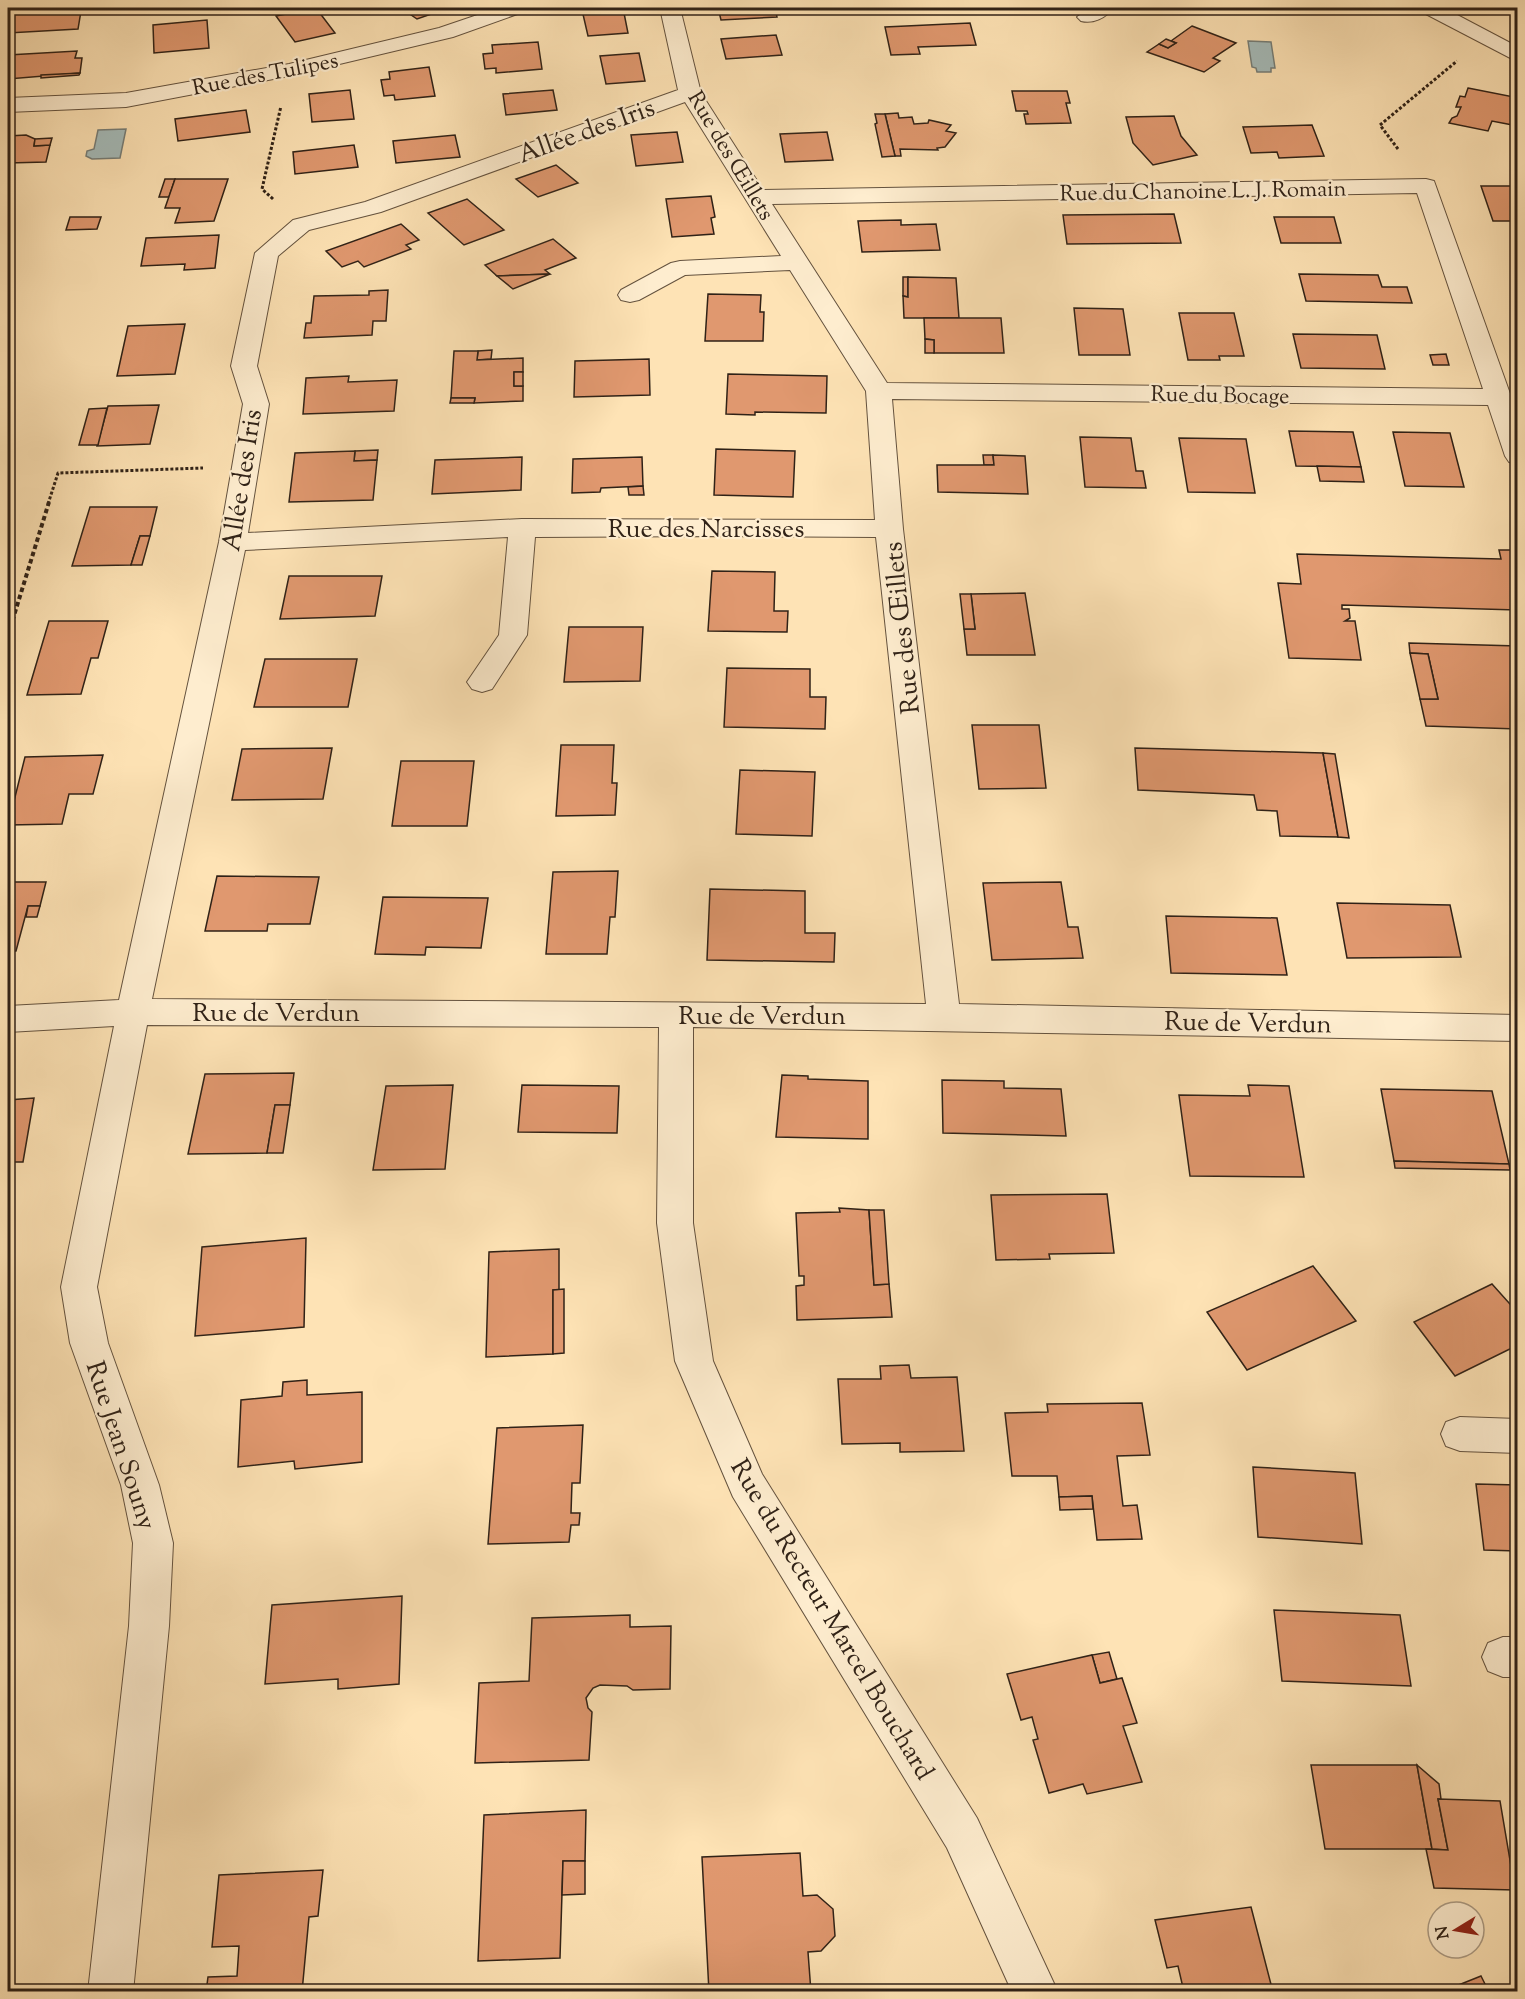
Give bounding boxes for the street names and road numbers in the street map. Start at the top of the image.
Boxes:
street label: Rue des Tulipes [190,46,341,106]
street label: Rue des Œillets [678,86,781,227]
street label: Allée des Iris [513,90,661,174]
street label: Rue du Chanoine L. J. Romain [1059,174,1347,212]
street label: Rue du Bocage [1150,380,1290,414]
street label: Allée des Iris [214,407,273,554]
street label: Rue des Narcisses [608,512,804,549]
street label: Rue des Œillets [876,540,931,716]
street label: Rue de Verdun [192,996,360,1033]
street label: Rue de Verdun [678,999,846,1036]
street label: Rue de Verdun [1164,1005,1332,1044]
street label: Rue Jean Souny [75,1357,164,1535]
street label: Rue du Recteur Marcel Bouchard [720,1453,942,1788]

